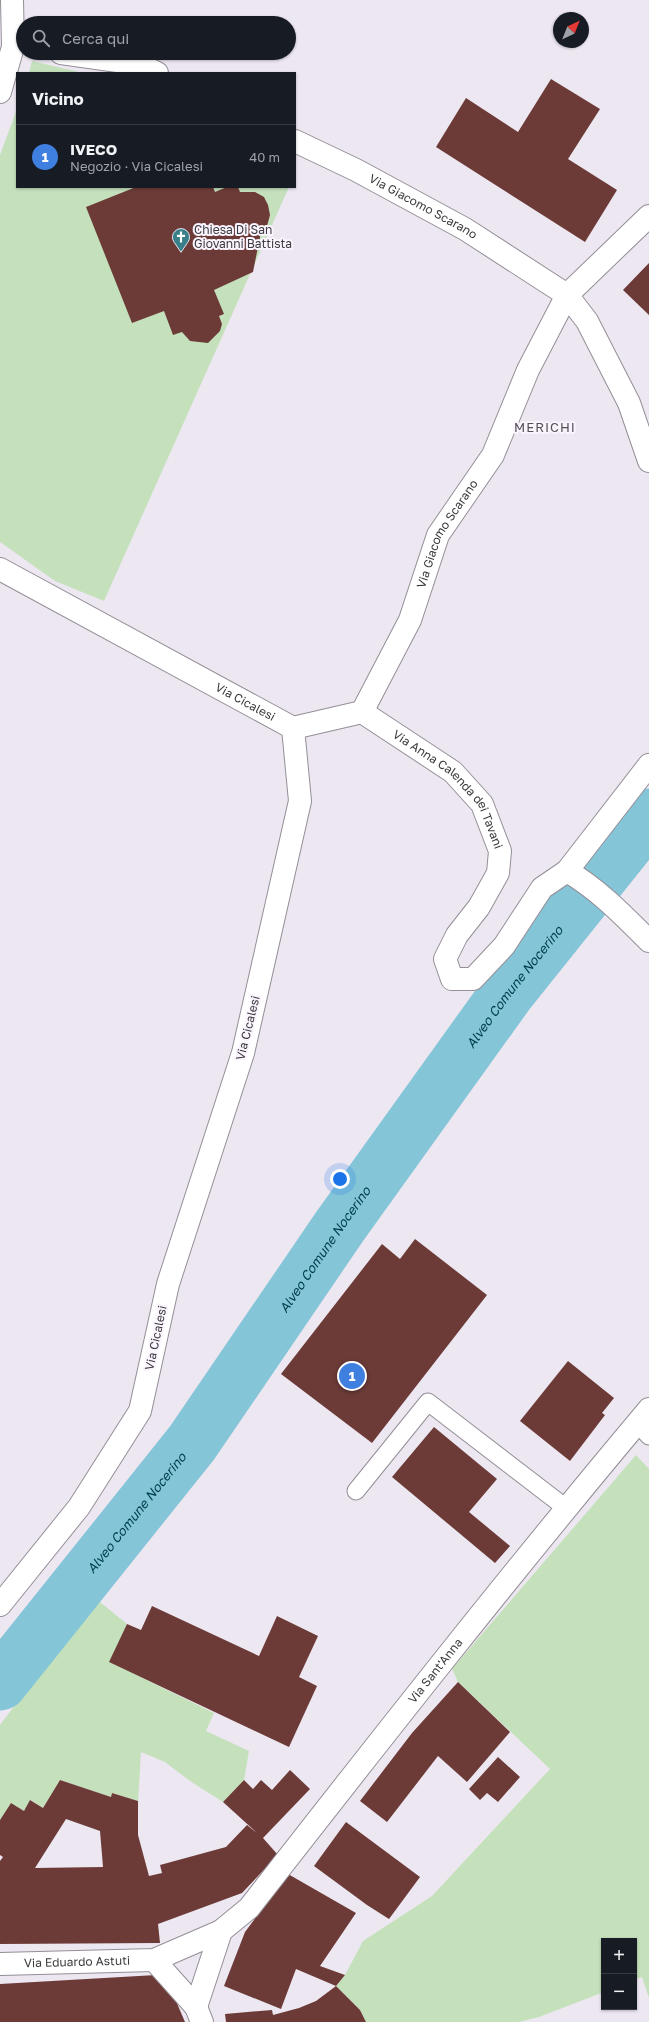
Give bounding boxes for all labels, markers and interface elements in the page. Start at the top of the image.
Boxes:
north arrow [553,12,589,48]
search box [16,16,296,60]
icon: search [30,27,52,49]
text: Cerca qui [62,29,129,47]
text: Vicino [32,88,84,109]
text: IVECO [70,140,117,158]
text: 1 [42,149,48,165]
text: 40 m [249,149,280,165]
text: Negozio · Via Cicalesi [70,158,203,174]
street label: Via Giacomo Scarano [367,171,480,242]
place label: Chiesa Di San Giovanni Battista [194,222,292,251]
church icon: Chiesa Di San Giovanni Battista [171,227,191,252]
district label: MERICHI [514,419,576,435]
street label: Via Giacomo Scarano [413,477,481,590]
street label: Via Cicalesi [213,679,278,724]
street label: Via Anna Calenda dei Tavani [390,726,506,851]
water label: Alveo Comune Nocerino [463,922,567,1051]
street label: Via Cicalesi [232,994,263,1062]
your location [330,1169,350,1189]
water label: Alveo Comune Nocerino [275,1182,374,1315]
street label: Via Cicalesi [141,1304,170,1372]
pin: 1 [339,1361,365,1391]
water label: Alveo Comune Nocerino [83,1448,190,1576]
street label: Via Sant'Anna [405,1635,466,1706]
map controls [601,1938,637,2010]
button: + [601,1938,637,1974]
street label: Via Eduardo Astuti [24,1953,130,1970]
button: − [601,1974,637,2010]

